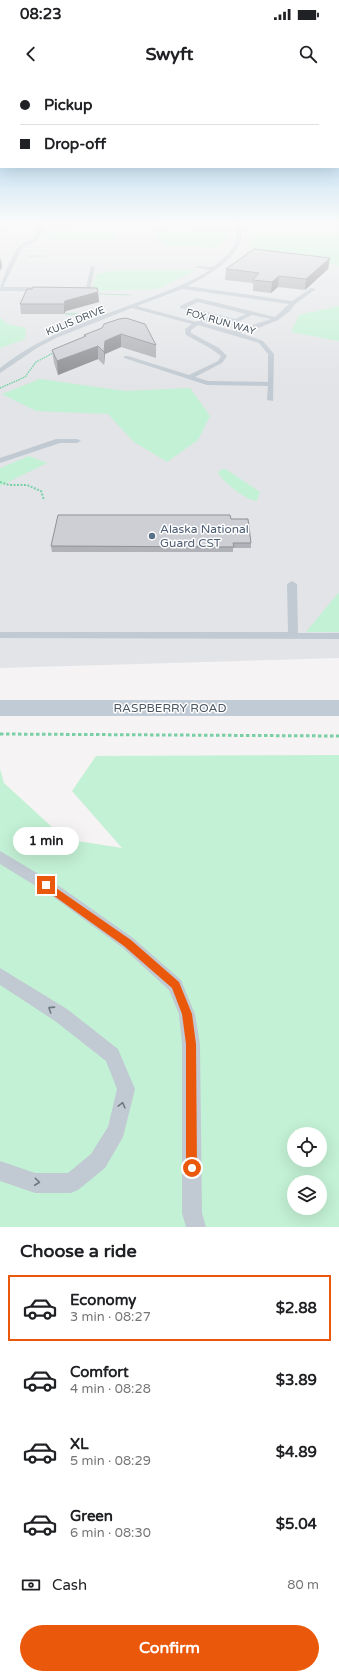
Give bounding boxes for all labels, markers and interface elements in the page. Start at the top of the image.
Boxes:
text: 08:23 [20,5,62,23]
icon: back [20,43,42,65]
text: Swyft [145,43,194,65]
icon: search [297,43,319,65]
text: Pickup [44,96,92,114]
text: Drop-off [44,135,106,153]
street label: KULIS DRIVE [44,304,107,338]
street label: FOX RUN WAY [185,306,257,338]
place label: Alaska National Guard CST [160,522,249,550]
marker: Alaska National Guard CST [147,531,157,541]
street label: RASPBERRY ROAD [114,701,226,715]
callout: 1 min [13,827,79,855]
text: 1 min [29,833,63,849]
route end [37,876,55,894]
one-way arrow [49,1007,56,1014]
one-way arrow [118,1102,126,1109]
map controls [287,1127,327,1215]
button: locate [287,1127,327,1167]
route start [183,1159,201,1177]
button: layers [287,1175,327,1215]
one-way arrow [34,1178,40,1187]
text: Choose a ride [20,1240,137,1262]
icon: car [22,1290,58,1326]
text: Economy [70,1291,136,1309]
text: $2.88 [276,1299,317,1317]
text: 3 min · 08:27 [70,1309,151,1325]
icon: car [22,1362,58,1398]
text: Comfort [70,1363,129,1381]
text: $3.89 [276,1371,317,1389]
text: 4 min · 08:28 [70,1381,151,1397]
icon: car [22,1434,58,1470]
text: XL [70,1435,89,1453]
text: $4.89 [276,1443,317,1461]
text: 5 min · 08:29 [70,1453,151,1469]
icon: car [22,1506,58,1542]
text: Green [70,1507,113,1525]
text: $5.04 [276,1515,317,1533]
text: 6 min · 08:30 [70,1525,151,1541]
icon: cash [20,1574,42,1596]
text: Cash [52,1576,87,1594]
text: 80 m [287,1577,319,1593]
button: Confirm [20,1625,319,1671]

